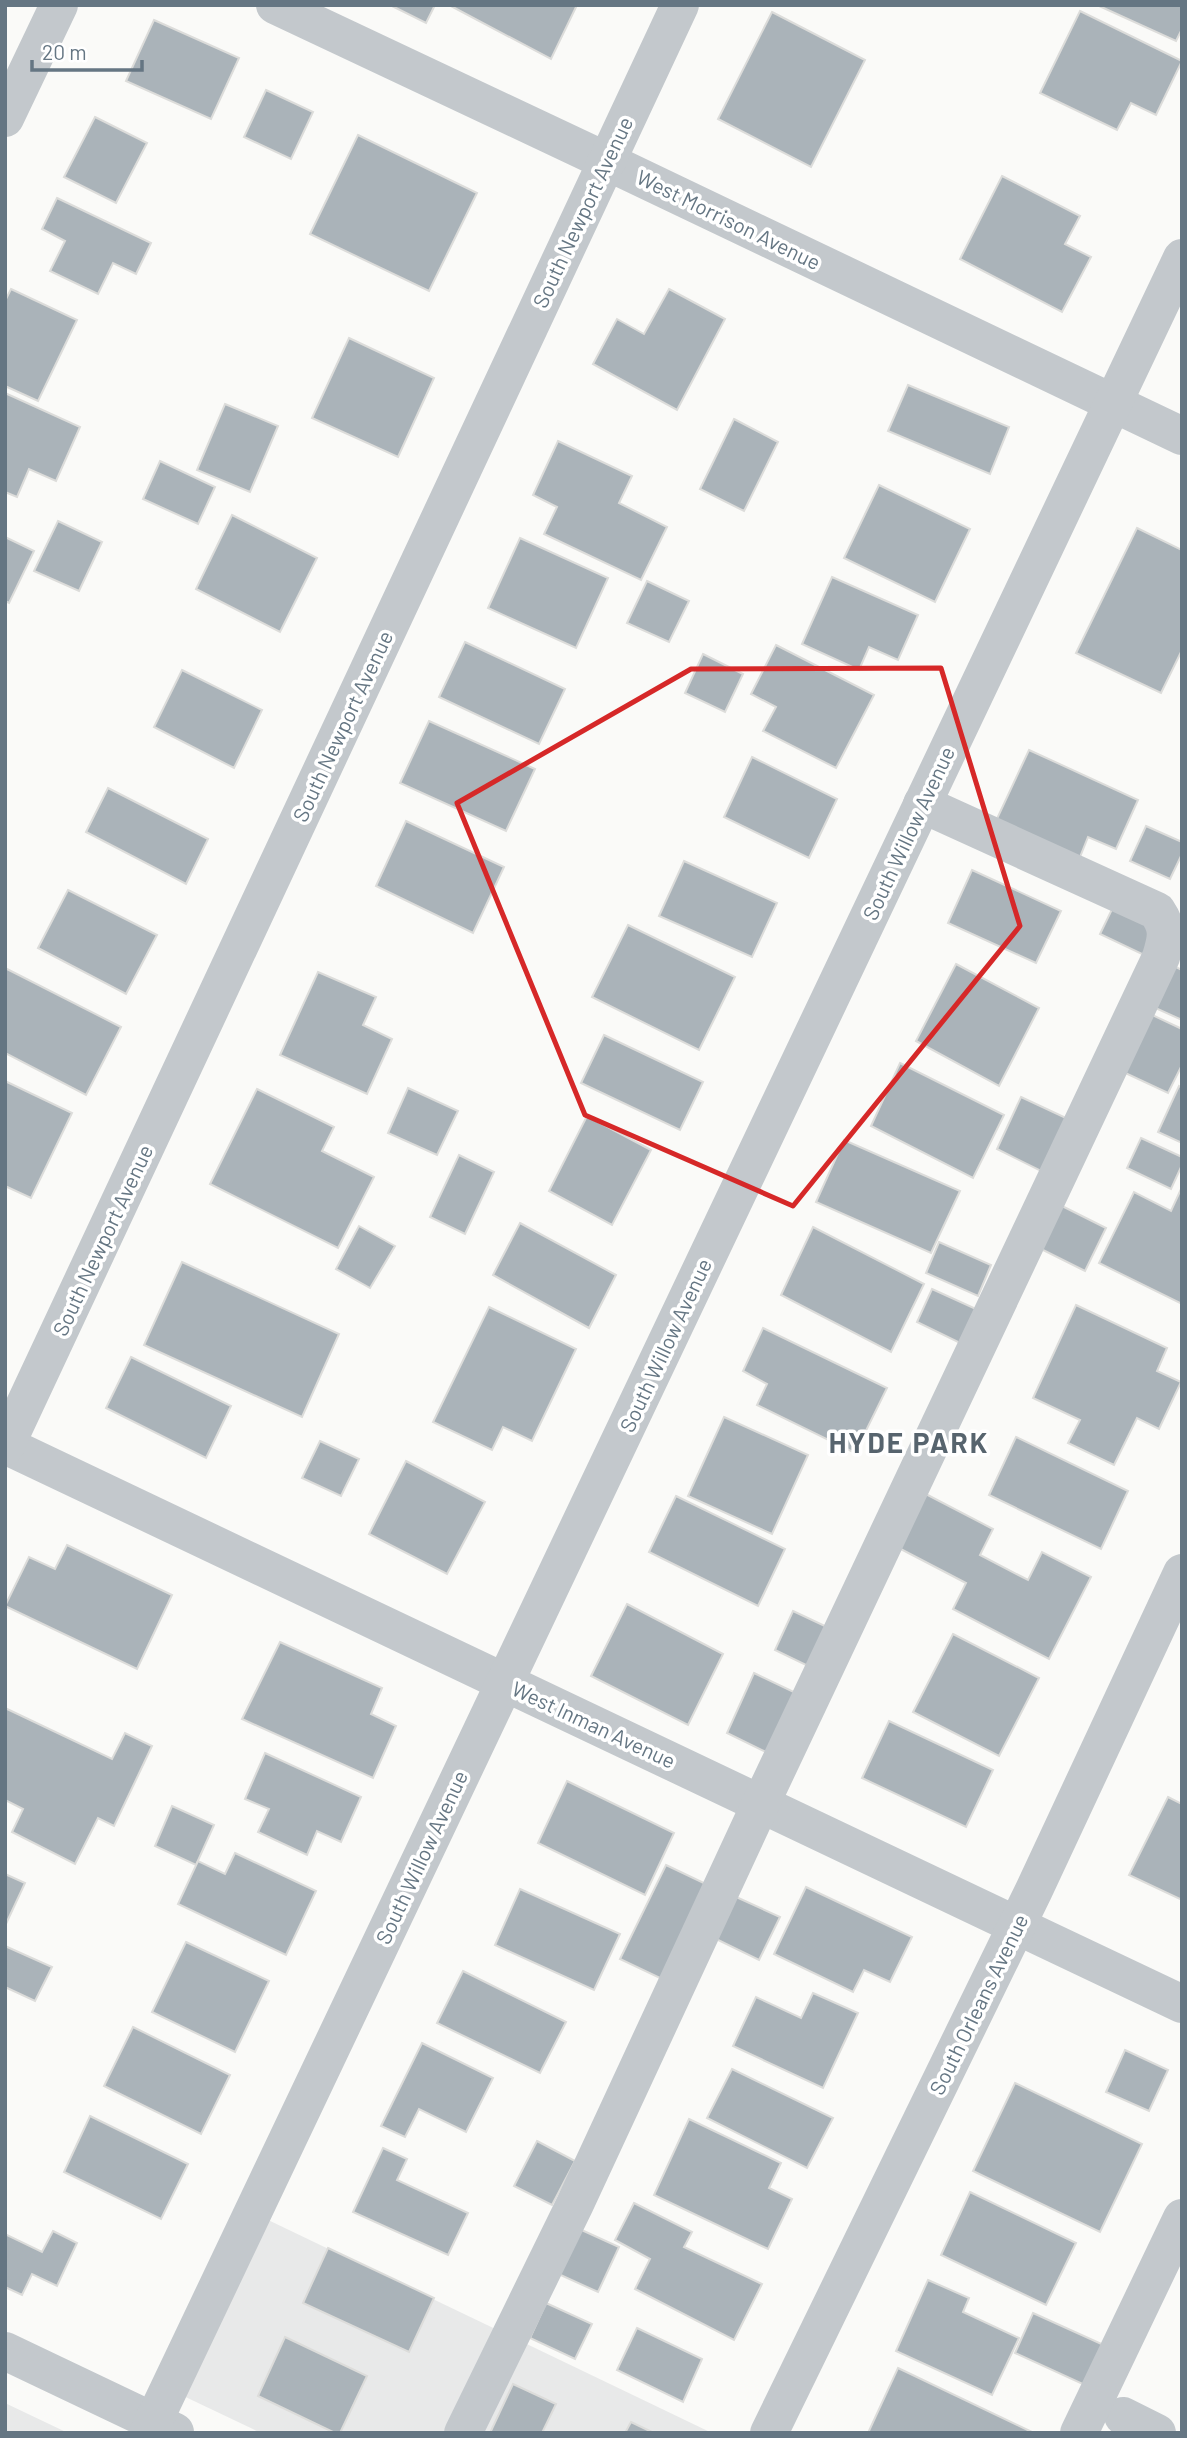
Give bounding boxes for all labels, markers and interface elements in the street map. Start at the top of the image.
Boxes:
scale bar [32,28,142,72]
text: 20 m [42,39,87,64]
street label: South Newport Avenue [527,113,637,311]
street label: West Morrison Avenue [633,164,825,274]
street label: South Newport Avenue [287,627,397,825]
street label: South Willow Avenue [857,742,959,924]
street label: South Newport Avenue [47,1141,157,1339]
street label: South Willow Avenue [614,1254,716,1436]
district label: HYDE PARK [829,1425,989,1459]
street label: West Inman Avenue [508,1675,680,1773]
street label: South Willow Avenue [370,1766,472,1948]
street label: South Orleans Avenue [923,1910,1033,2098]

